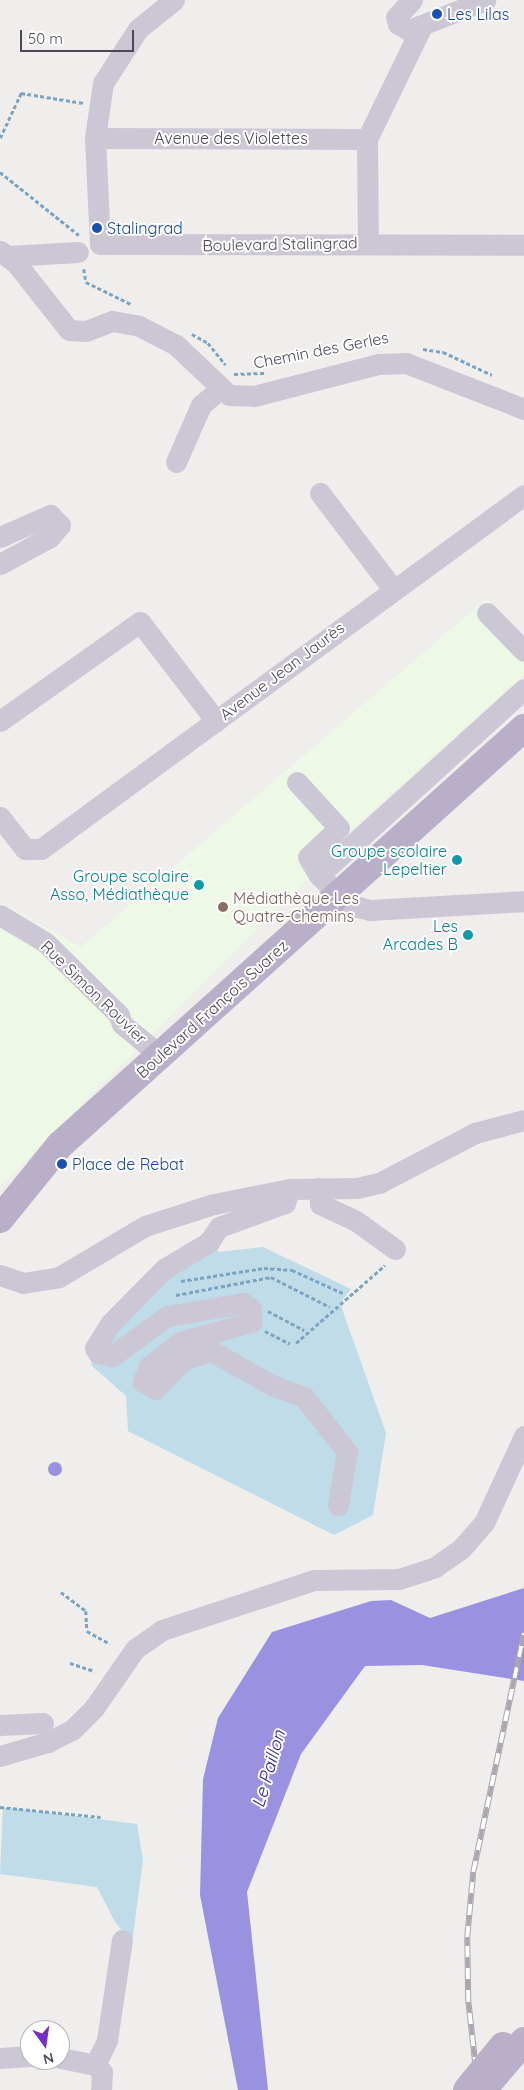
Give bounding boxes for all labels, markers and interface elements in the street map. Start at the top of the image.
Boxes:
place label: Les Lilas [447,4,509,24]
marker: Les Lilas [431,8,443,20]
scale bar [22,20,136,52]
text: 50 m [28,29,63,48]
street label: Avenue des Violettes [154,128,308,148]
place label: Stalingrad [107,218,183,238]
marker: Stalingrad [91,222,103,234]
street label: Boulevard Stalingrad [202,233,358,255]
street label: Chemin des Gerles [252,327,390,373]
street label: Avenue Jean Jaurès [216,618,348,724]
place label: Groupe scolaire Lepeltier [331,841,447,879]
marker: Groupe scolaire Lepeltier [451,854,463,866]
place label: Groupe scolaire Asso, Médiathèque [50,866,189,904]
marker: Groupe scolaire Asso, Médiathèque [193,879,205,891]
place label: Médiathèque Les Quatre-Chemins [233,888,359,926]
marker: Médiathèque Les Quatre-Chemins [217,901,229,913]
place label: Les Arcades B [383,916,458,954]
marker: Les Arcades B [462,929,474,941]
street label: Boulevard François Suarez [132,936,292,1082]
street label: Rue Simon Rouvier [37,937,151,1047]
place label: Place de Rebat [72,1154,184,1174]
marker: Place de Rebat [56,1158,68,1170]
water label: Le Paillon [248,1728,290,1810]
north arrow [20,2020,70,2070]
text: N [41,2049,56,2069]

